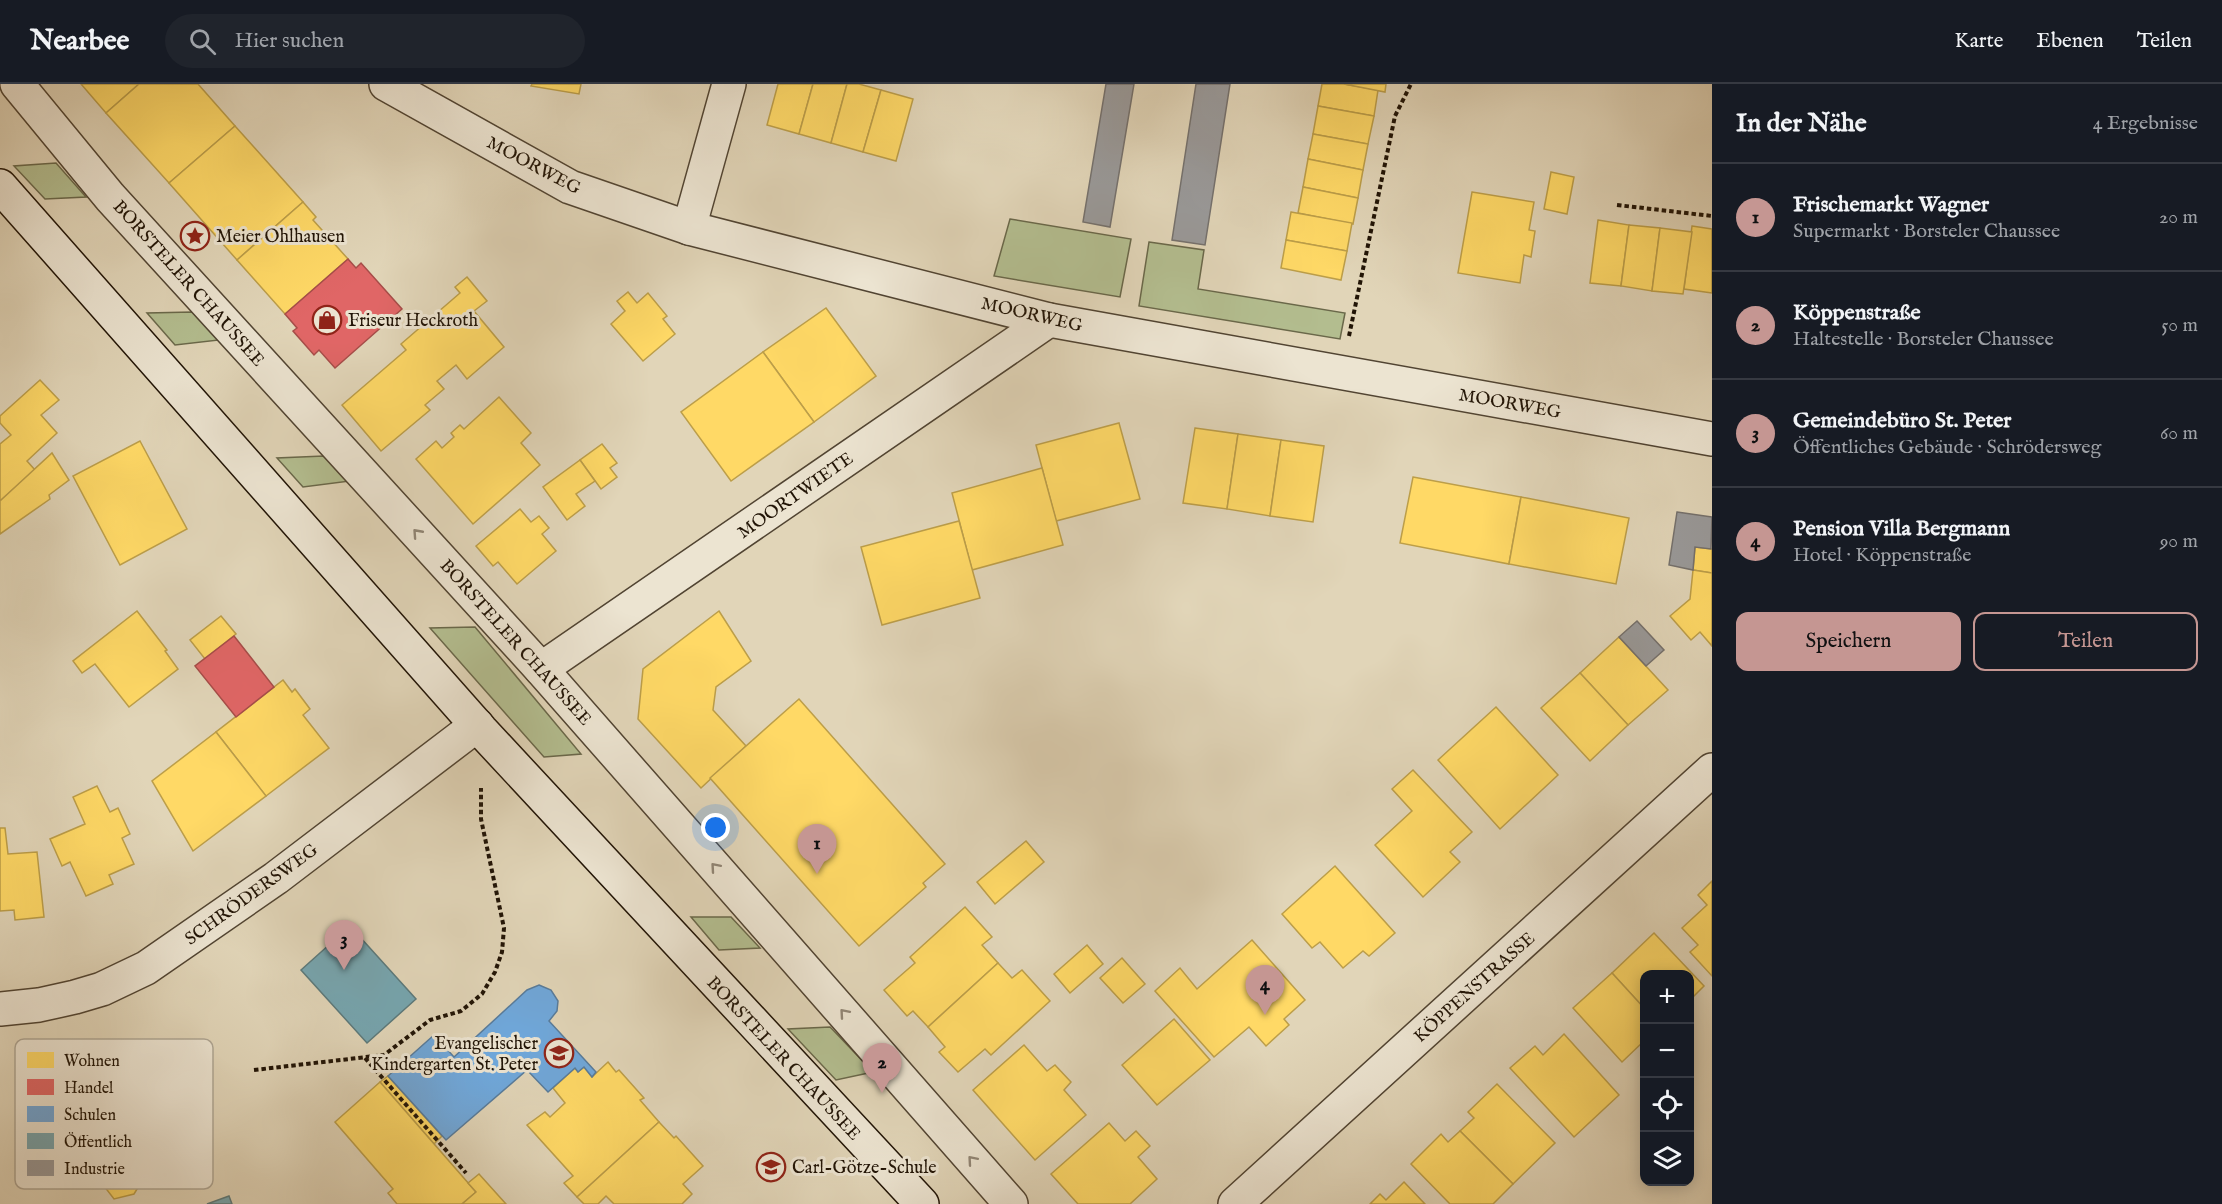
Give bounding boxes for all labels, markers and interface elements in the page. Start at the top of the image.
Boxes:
search box [165,14,585,68]
text: Nearbee [30,24,129,59]
icon: search [186,25,219,58]
text: Hier suchen [234,27,344,55]
text: Karte [1955,28,2003,55]
text: Ebenen [2036,28,2104,55]
text: Teilen [2137,28,2192,55]
text: In der Nähe [1736,107,1867,140]
text: 4 Ergebnisse [2093,111,2198,136]
street label: MOORWEG [482,132,585,201]
text: Frischemarkt Wagner [1793,191,1989,219]
street label: BORSTELER CHAUSSEE [107,196,269,372]
text: 1 [1752,205,1759,230]
text: 20 m [2159,205,2198,230]
text: Supermarkt · Borsteler Chaussee [1793,219,2060,244]
place icon: Meier Ohlhausen [179,220,211,252]
place label: Meier Ohlhausen [216,226,345,249]
street label: MOORWEG [979,293,1085,338]
text: Köppenstraße [1793,299,1921,327]
shop icon: Friseur Heckroth [311,304,343,336]
place label: Friseur Heckroth [348,310,478,333]
text: 2 [1751,313,1760,338]
text: 50 m [2161,313,2198,338]
text: Haltestelle · Borsteler Chaussee [1793,327,2054,352]
street label: MOORWEG [1457,384,1563,425]
text: Gemeindebüro St. Peter [1793,407,2011,435]
text: 3 [1752,421,1759,446]
text: 60 m [2160,421,2198,446]
text: Öffentliches Gebäude · Schrödersweg [1793,435,2101,460]
street label: MOORTWIETE [734,448,858,545]
text: Pension Villa Bergmann [1793,515,2010,543]
text: 4 [1751,529,1760,554]
text: 90 m [2160,529,2198,554]
one-way arrow [414,530,425,541]
text: Hotel · Köppenstraße [1793,543,1971,568]
street label: BORSTELER CHAUSSEE [434,555,596,731]
button: Speichern [1736,612,1961,671]
button: Teilen [1973,612,2198,671]
your location [701,813,730,842]
pin: 1 [798,824,836,874]
street label: SCHRÖDERSWEG [180,838,324,951]
one-way arrow [711,863,722,874]
pin: 3 [324,920,364,970]
street label: KÖPPENSTRASSE [1409,927,1540,1049]
pin: 4 [1246,966,1284,1015]
map controls [1640,970,1694,1186]
button: + [1640,970,1694,1024]
street label: BORSTELER CHAUSSEE [701,972,865,1146]
one-way arrow [840,1010,851,1020]
button: − [1640,1024,1694,1078]
place label: Evangelischer Kindergarten St. Peter [371,1033,538,1077]
school or university icon: Evangelischer Kindergarten St. Peter [543,1037,575,1069]
legend [15,1039,213,1189]
pin: 2 [862,1044,902,1093]
text: Wohnen [64,1052,120,1072]
button: locate [1640,1078,1694,1132]
text: Handel [64,1079,114,1099]
text: Schulen [64,1106,116,1126]
text: Öffentlich [64,1132,133,1153]
button: layers [1640,1132,1694,1186]
school or university icon: Carl-Götze-Schule [755,1151,787,1183]
one-way arrow [968,1156,979,1167]
place label: Carl-Götze-Schule [792,1157,937,1180]
text: Industrie [64,1160,125,1180]

